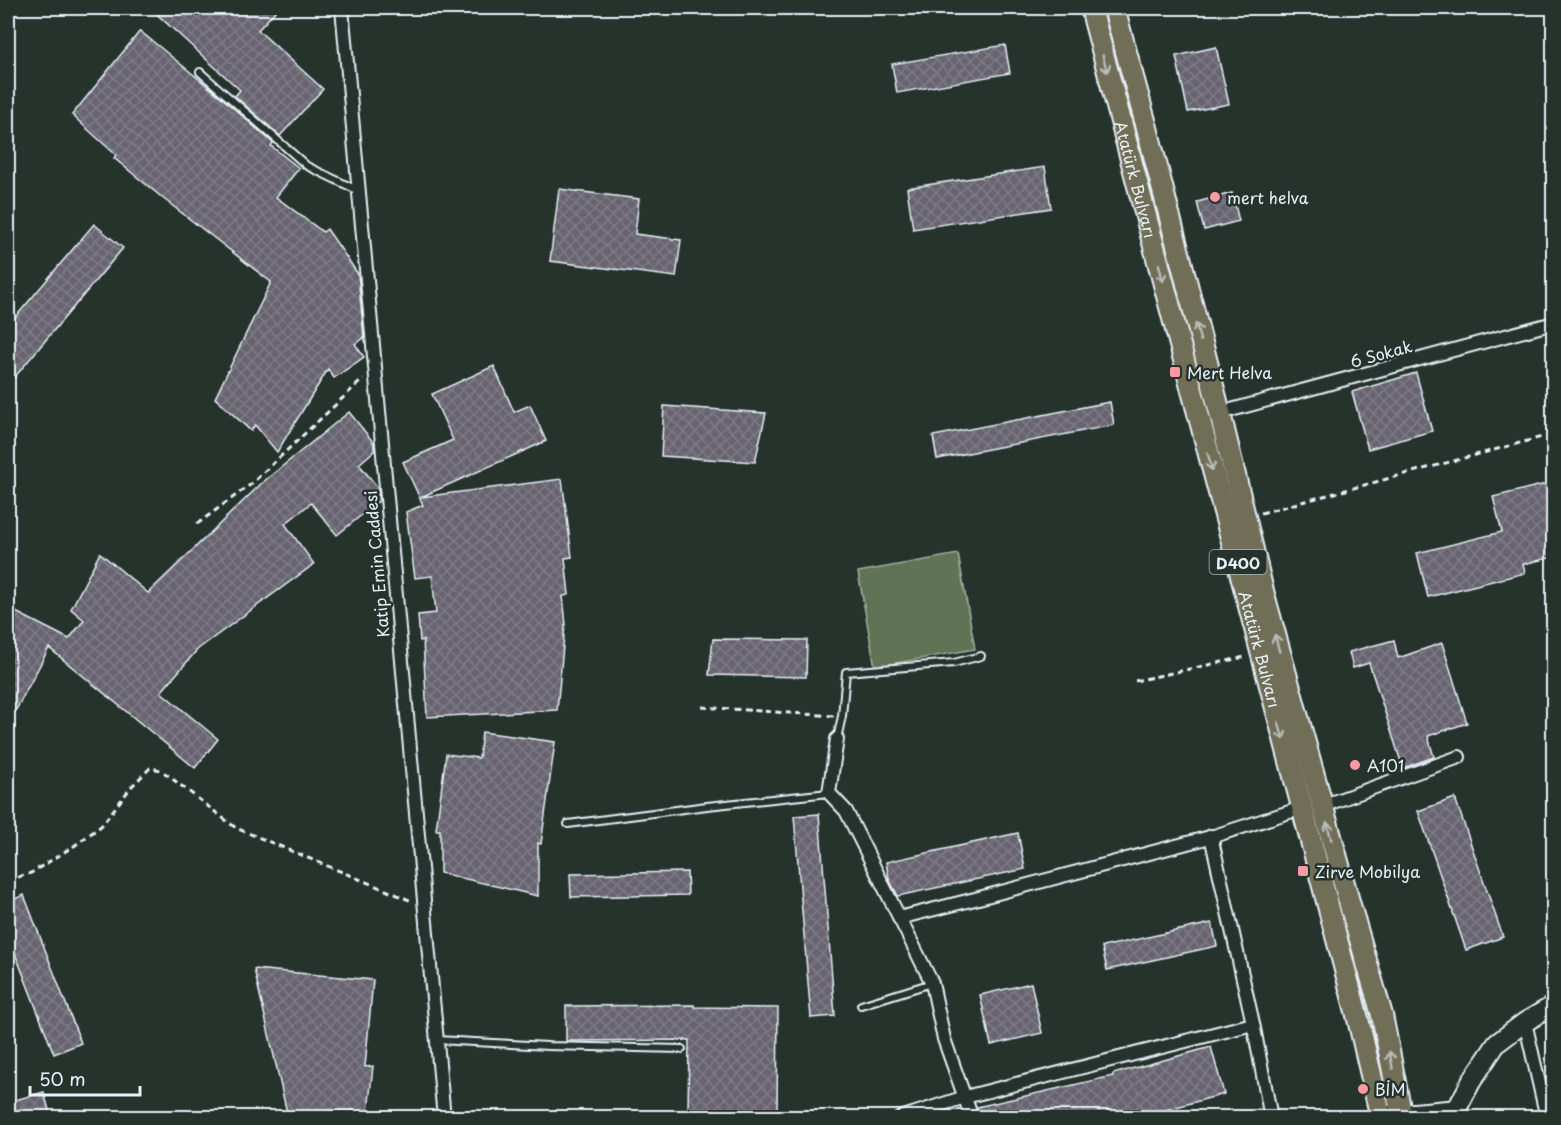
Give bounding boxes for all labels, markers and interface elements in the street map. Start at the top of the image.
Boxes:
one-way arrow [1100,54,1112,73]
street label: Atatürk Bulvarı [1109,118,1163,240]
place label: mert helva [1227,185,1309,209]
marker: mert helva [1208,190,1222,204]
one-way arrow [1155,263,1167,282]
one-way arrow [1192,323,1204,342]
street label: 6 Sokak [1347,333,1415,373]
place label: Mert Helva [1187,360,1272,384]
marker: Mert Helva [1168,365,1182,379]
one-way arrow [1205,452,1216,471]
street label: Katip Emin Caddesi [358,490,394,638]
road number: D400 [1210,550,1266,574]
street label: Atatürk Bulvarı [1233,588,1287,710]
one-way arrow [1271,634,1282,653]
one-way arrow [1276,721,1288,740]
place label: A101 [1367,753,1404,777]
marker: A101 [1348,758,1362,772]
one-way arrow [1323,822,1335,841]
place label: Zirve Mobilya [1315,859,1420,883]
marker: Zirve Mobilya [1296,864,1310,878]
one-way arrow [1385,1051,1396,1070]
scale bar [30,1059,140,1097]
text: 50 m [39,1065,86,1092]
place label: BİM [1375,1077,1406,1101]
marker: BİM [1356,1082,1370,1096]

